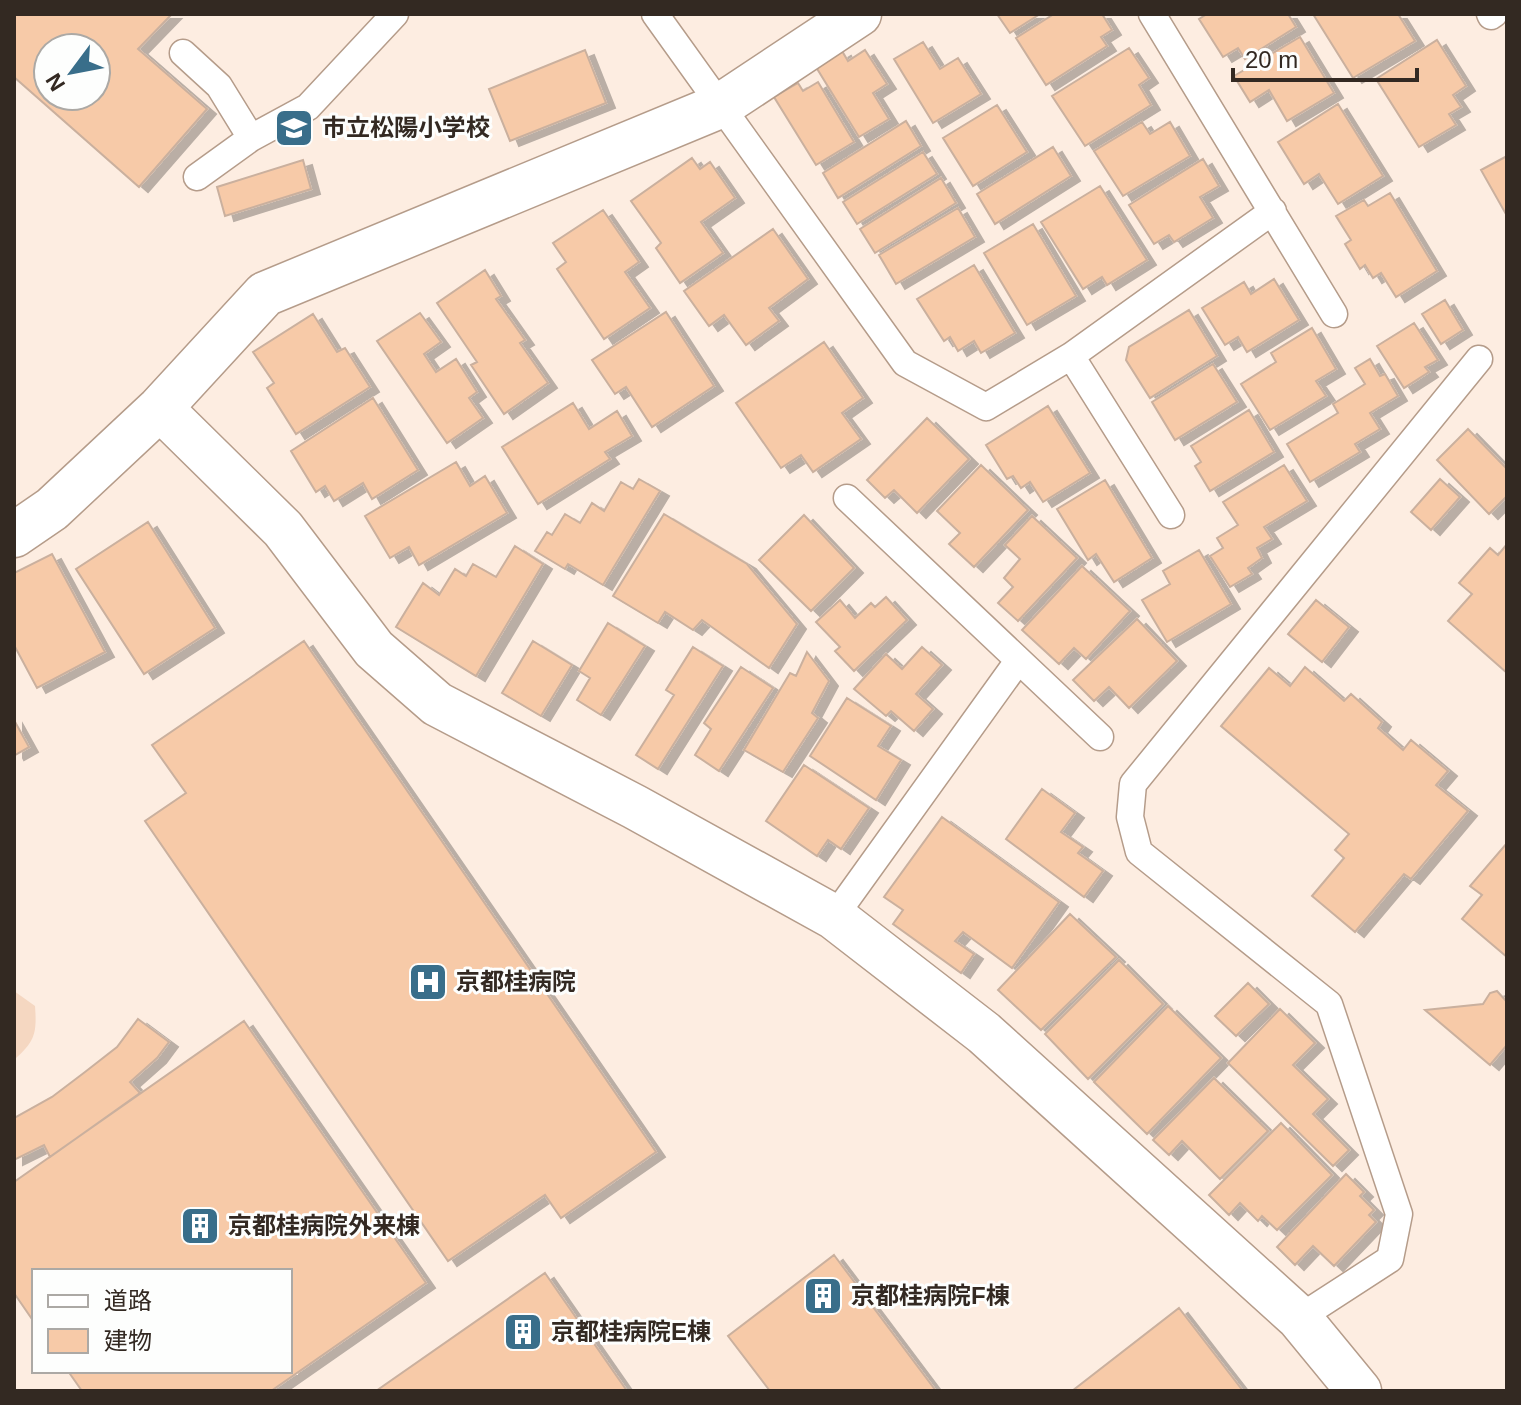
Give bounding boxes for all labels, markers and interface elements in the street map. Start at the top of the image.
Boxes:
north arrow [32,32,112,112]
scale bar [1233,32,1417,82]
text: 20 m [1245,46,1298,73]
text: N [41,69,70,96]
school or university icon: 市立松陽小学校 [273,107,315,149]
place label: 市立松陽小学校 [322,114,490,141]
hospital icon: 京都桂病院 [407,961,449,1003]
place label: 京都桂病院 [456,968,576,995]
building icon: 京都桂病院外来棟 [179,1205,221,1247]
place label: 京都桂病院外来棟 [228,1212,420,1239]
legend [32,1269,292,1373]
building icon: 京都桂病院F棟 [802,1275,844,1317]
place label: 京都桂病院F棟 [851,1282,1010,1309]
text: 道路 [104,1287,152,1314]
building icon: 京都桂病院E棟 [502,1311,544,1353]
place label: 京都桂病院E棟 [551,1318,711,1345]
text: 建物 [104,1327,152,1354]

